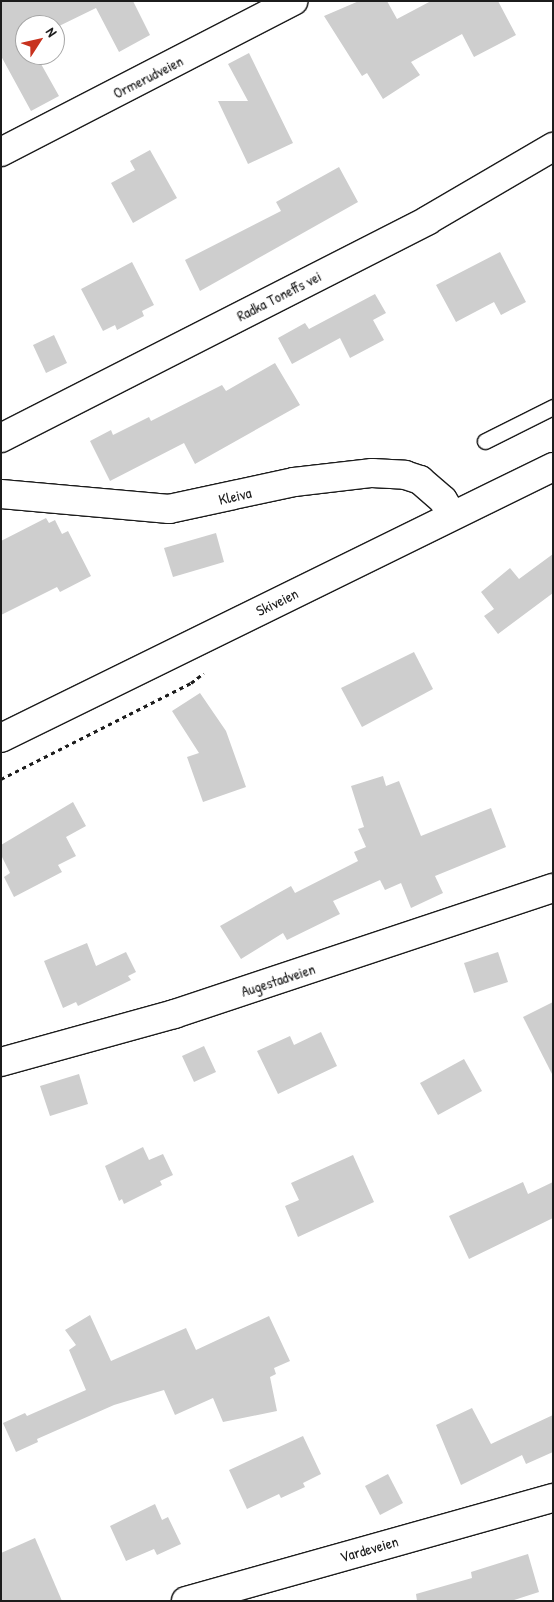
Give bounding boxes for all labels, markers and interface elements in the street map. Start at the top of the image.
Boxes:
north arrow [15,15,65,65]
text: N [42,23,62,40]
street label: Ormerudveien [110,52,186,102]
street label: Radka Toneffs vei [234,267,324,325]
street label: Kleiva [217,484,253,508]
street label: Skiveien [253,584,301,620]
street label: Augestadveien [239,960,317,1000]
street label: Vardeveien [338,1532,400,1566]

